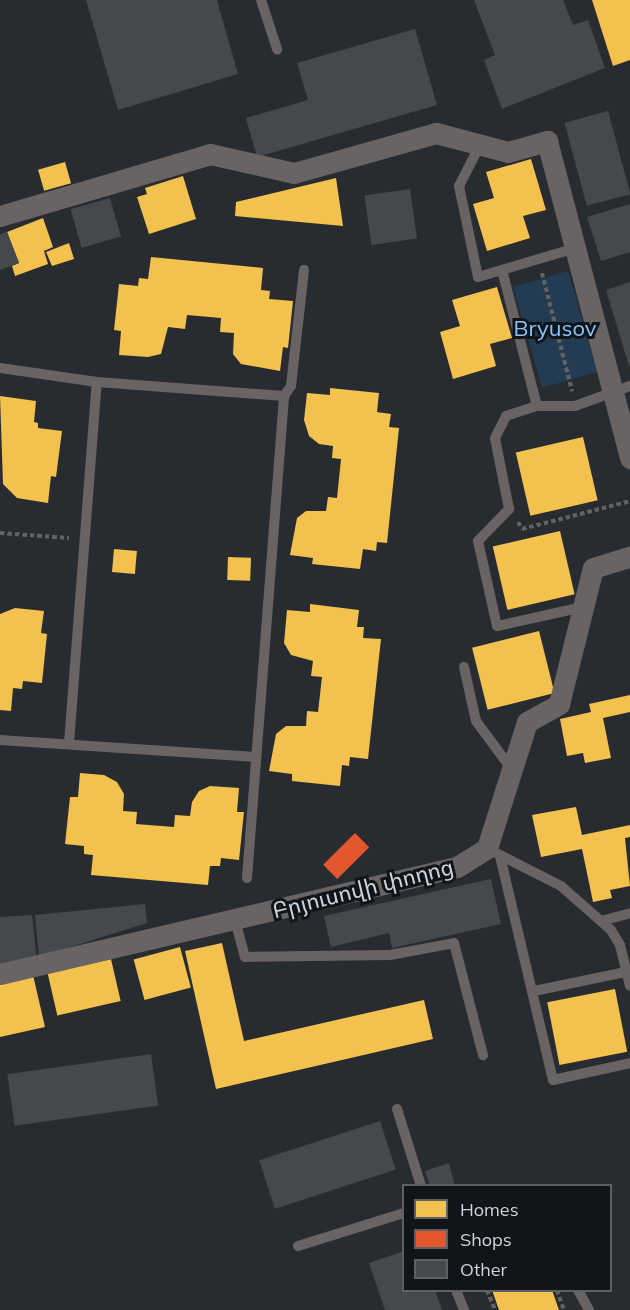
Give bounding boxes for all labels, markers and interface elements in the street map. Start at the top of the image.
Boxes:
park label: Bryusov [514,316,596,342]
street label: Բրյուսովի փողոց [270,854,456,924]
legend [402,1184,612,1292]
text: Homes [460,1198,519,1221]
text: Shops [460,1228,512,1251]
text: Other [460,1258,507,1281]

